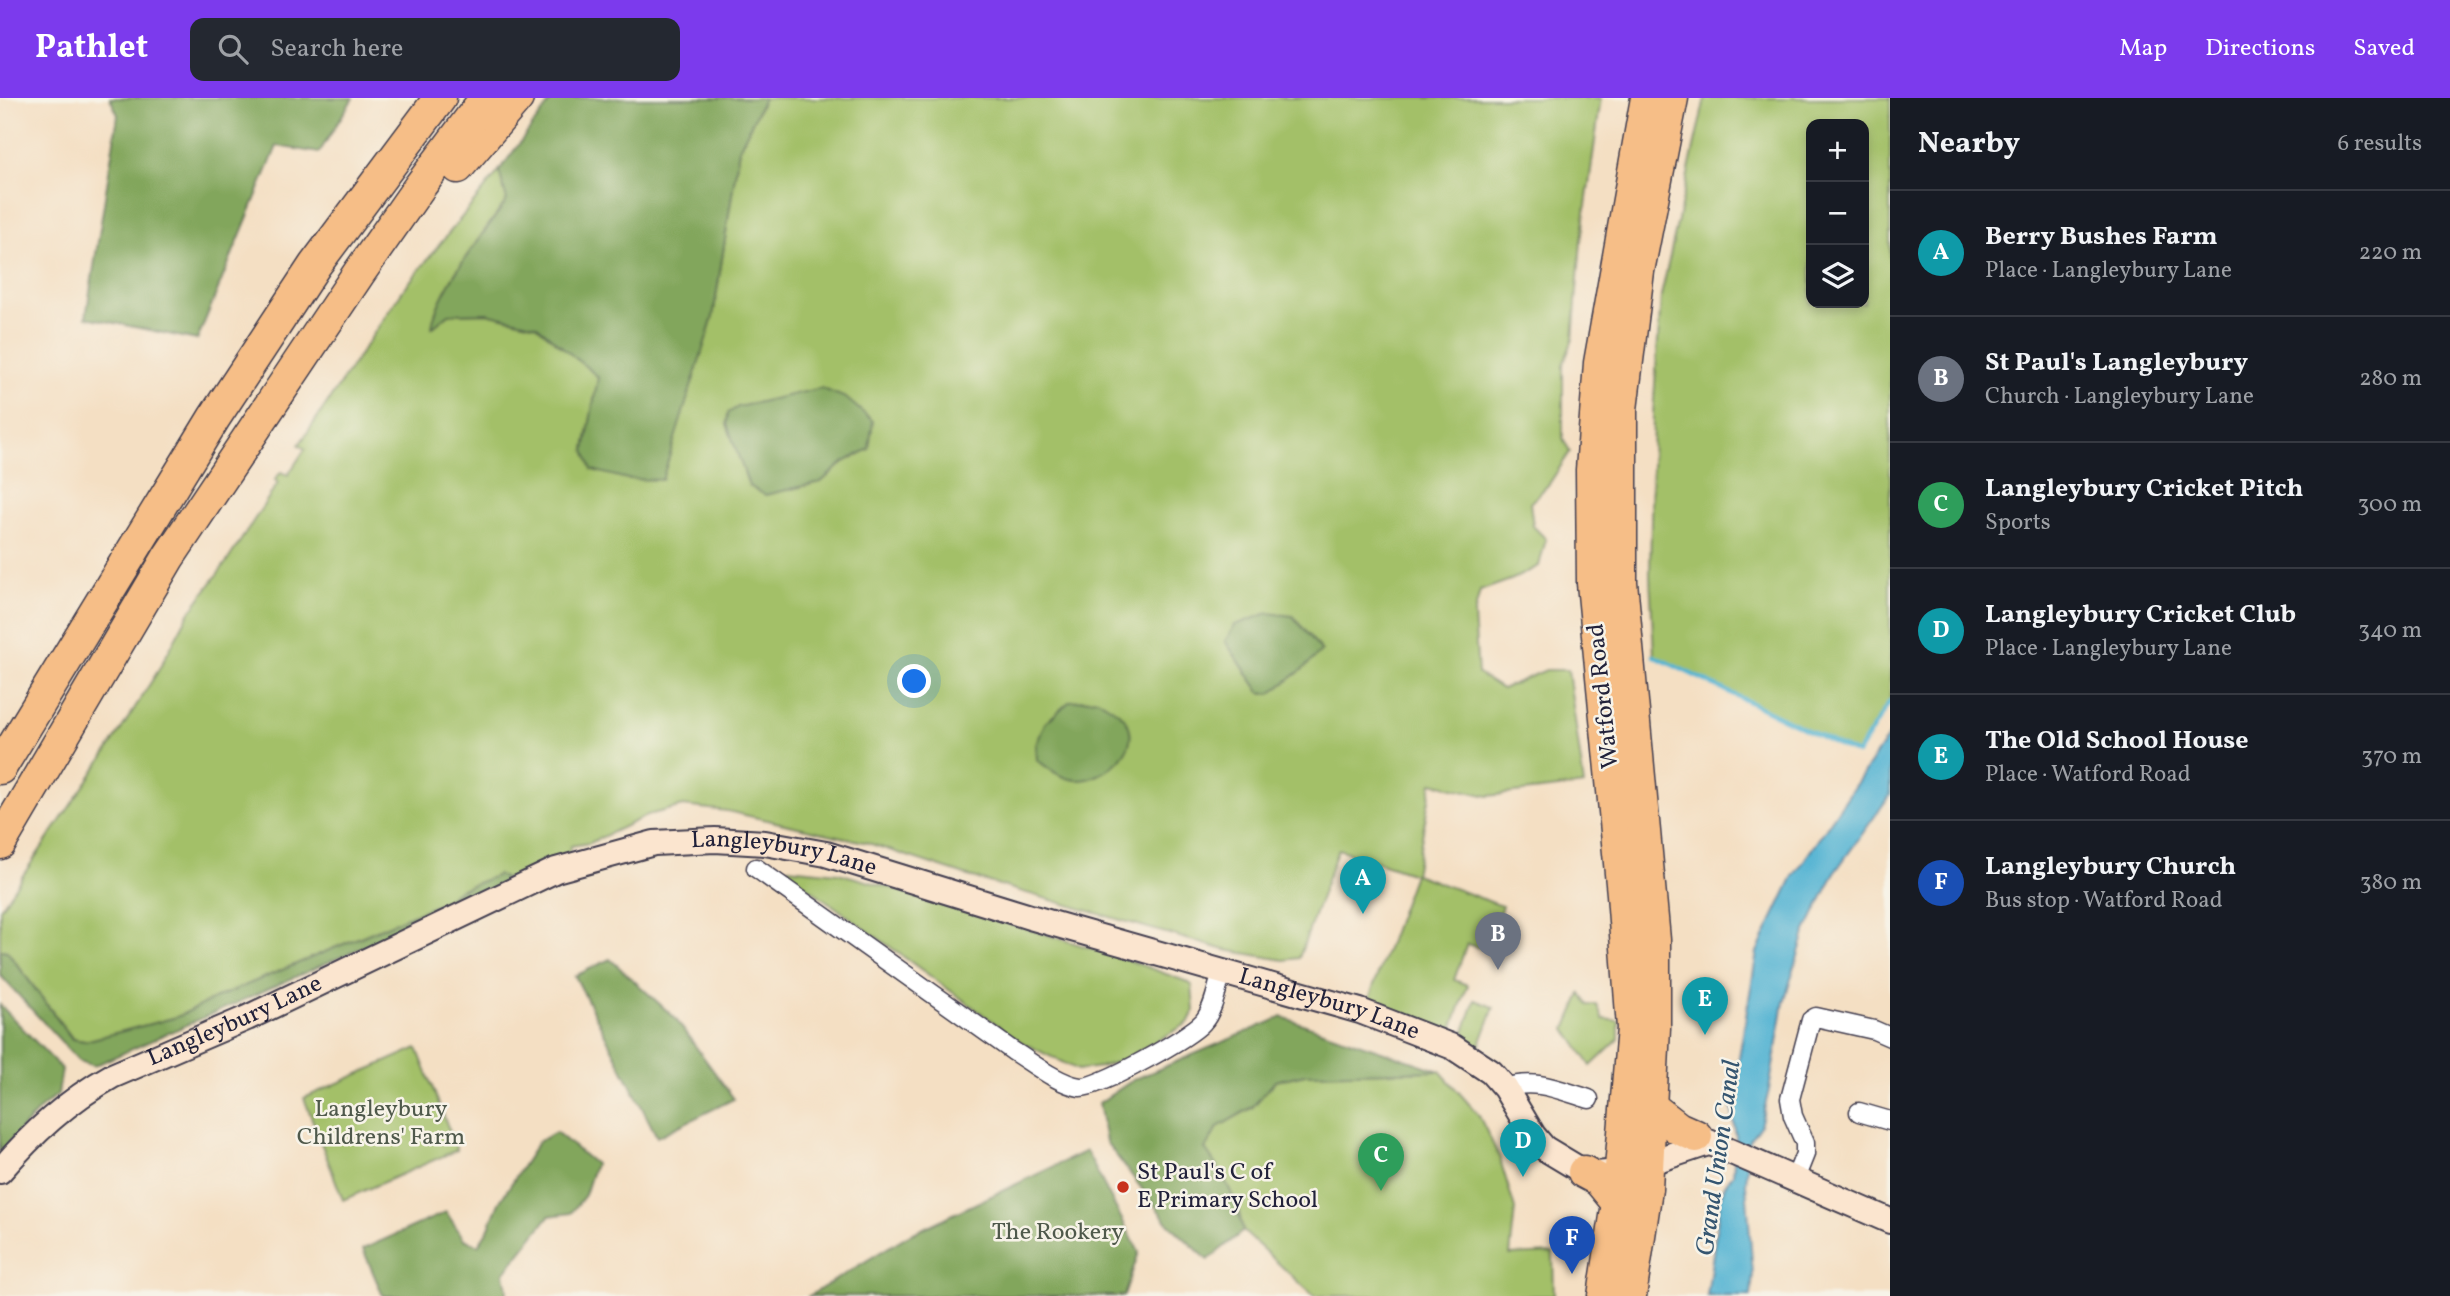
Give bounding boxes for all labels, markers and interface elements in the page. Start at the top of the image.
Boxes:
search box [190,18,680,81]
text: Pathlet [35,26,148,72]
icon: search [214,30,252,68]
text: Search here [270,31,403,67]
text: Map [2119,32,2167,66]
text: Directions [2205,32,2315,66]
text: Saved [2353,32,2415,66]
map controls [1806,119,1869,308]
button: + [1806,119,1869,182]
text: Nearby [1918,123,2020,165]
text: 6 results [2338,128,2422,160]
button: − [1806,182,1869,245]
text: Berry Bushes Farm [1985,219,2218,255]
text: A [1933,237,1949,269]
text: 220 m [2359,237,2422,269]
button: layers [1806,245,1869,308]
text: Place · Langleybury Lane [1985,255,2232,287]
text: St Paul's Langleybury [1985,345,2248,381]
text: B [1933,363,1949,395]
text: 280 m [2359,363,2422,395]
text: Church · Langleybury Lane [1985,381,2254,413]
text: Langleybury Cricket Pitch [1985,471,2303,507]
text: C [1934,489,1948,521]
text: 300 m [2358,489,2422,521]
text: Sports [1985,507,2051,539]
text: Langleybury Cricket Club [1985,597,2296,633]
text: D [1933,615,1949,647]
text: 340 m [2358,615,2422,647]
street label: Watford Road [1579,622,1629,770]
text: Place · Langleybury Lane [1985,633,2232,665]
your location [897,664,931,698]
text: The Old School House [1985,723,2249,759]
text: E [1934,741,1948,773]
text: 370 m [2361,741,2422,773]
text: Place · Watford Road [1985,759,2191,791]
street label: Langleybury Lane [690,823,881,886]
text: Langleybury Church [1985,849,2236,885]
pin: A [1340,856,1386,914]
text: F [1934,867,1948,899]
text: 380 m [2360,867,2422,899]
text: Bus stop · Watford Road [1985,885,2223,917]
pin: B [1475,912,1521,970]
street label: Langleybury Lane [1234,960,1424,1049]
street label: Langleybury Lane [142,967,328,1076]
pin: E [1682,977,1728,1035]
water label: Grand Union Canal [1687,1057,1751,1258]
park label: Langleybury Childrens' Farm [297,1093,465,1155]
pin: D [1500,1119,1546,1177]
pin: C [1358,1133,1404,1191]
place label: St Paul's C of E Primary School [1137,1156,1318,1218]
marker: St Paul's C of E Primary School [1115,1179,1131,1195]
park label: The Rookery [992,1216,1124,1250]
pin: F [1549,1216,1595,1274]

